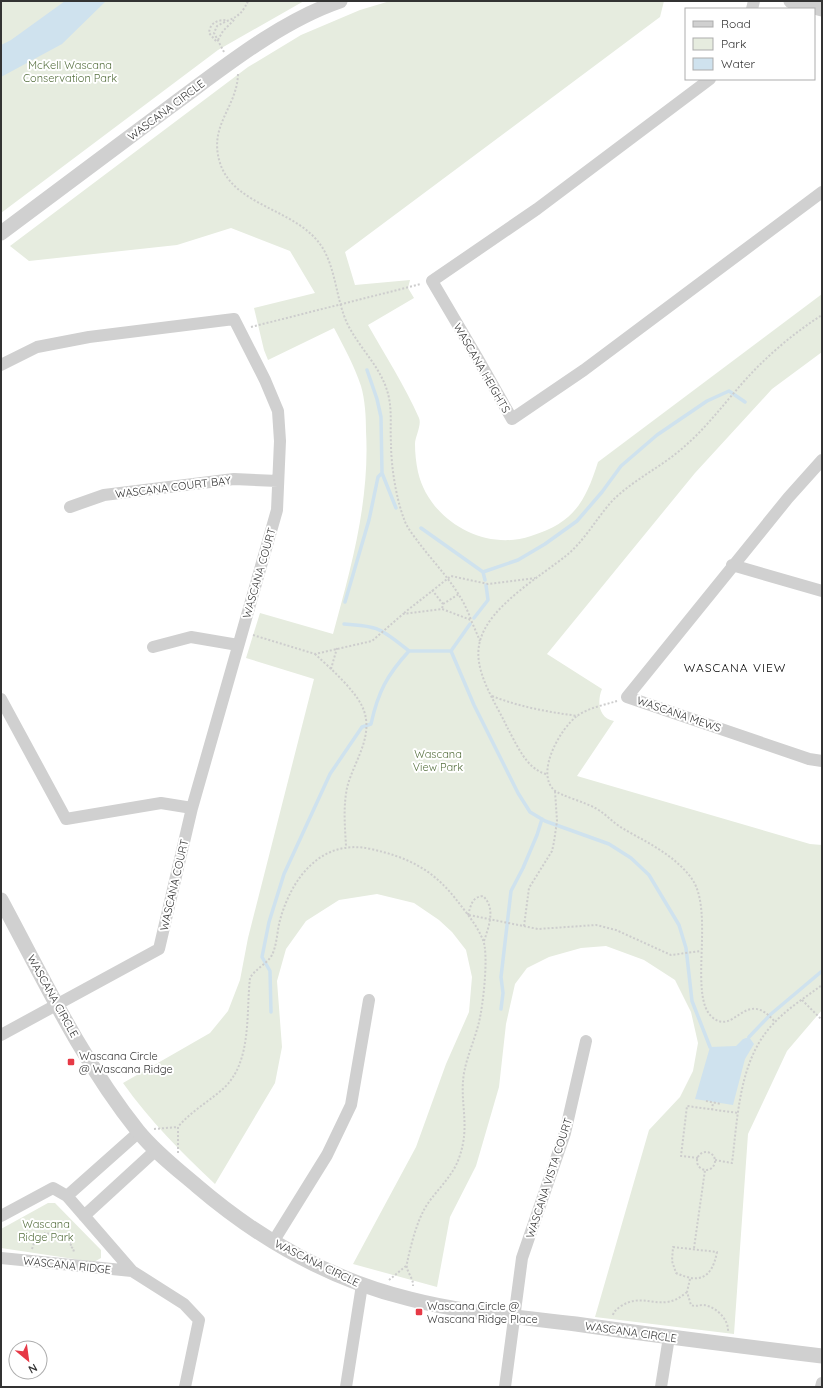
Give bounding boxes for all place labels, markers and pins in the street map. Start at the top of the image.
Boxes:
place label: Wascana Circle @ Wascana Ridge [79,1049,173,1076]
marker: Wascana Circle @ Wascana Ridge [66,1057,76,1067]
place label: Wascana Circle @ Wascana Ridge Place [427,1299,538,1326]
marker: Wascana Circle @ Wascana Ridge Place [414,1307,424,1317]

